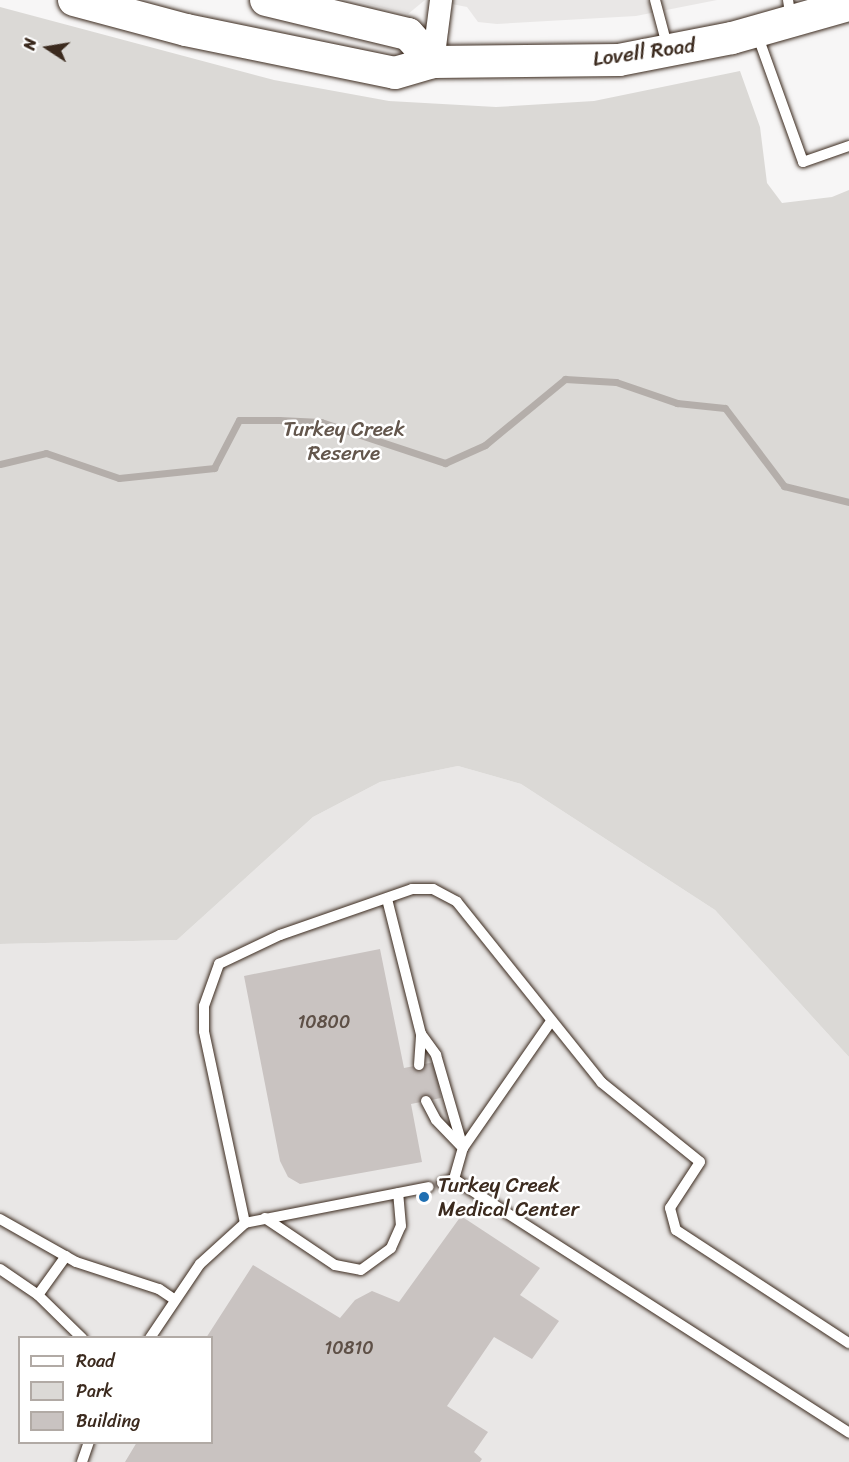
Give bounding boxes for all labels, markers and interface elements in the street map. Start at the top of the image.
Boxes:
north arrow [18,18,78,78]
street label: Lovell Road [591,32,697,72]
text: N [15,36,45,53]
park label: Turkey Creek Reserve [283,416,405,466]
house number: 10800 [298,1011,350,1033]
place label: Turkey Creek Medical Center [438,1172,579,1222]
marker: Turkey Creek Medical Center [415,1188,433,1206]
legend [18,1336,213,1444]
house number: 10810 [324,1337,374,1359]
text: Road [76,1345,115,1377]
text: Park [76,1375,113,1407]
text: Building [76,1405,140,1437]

